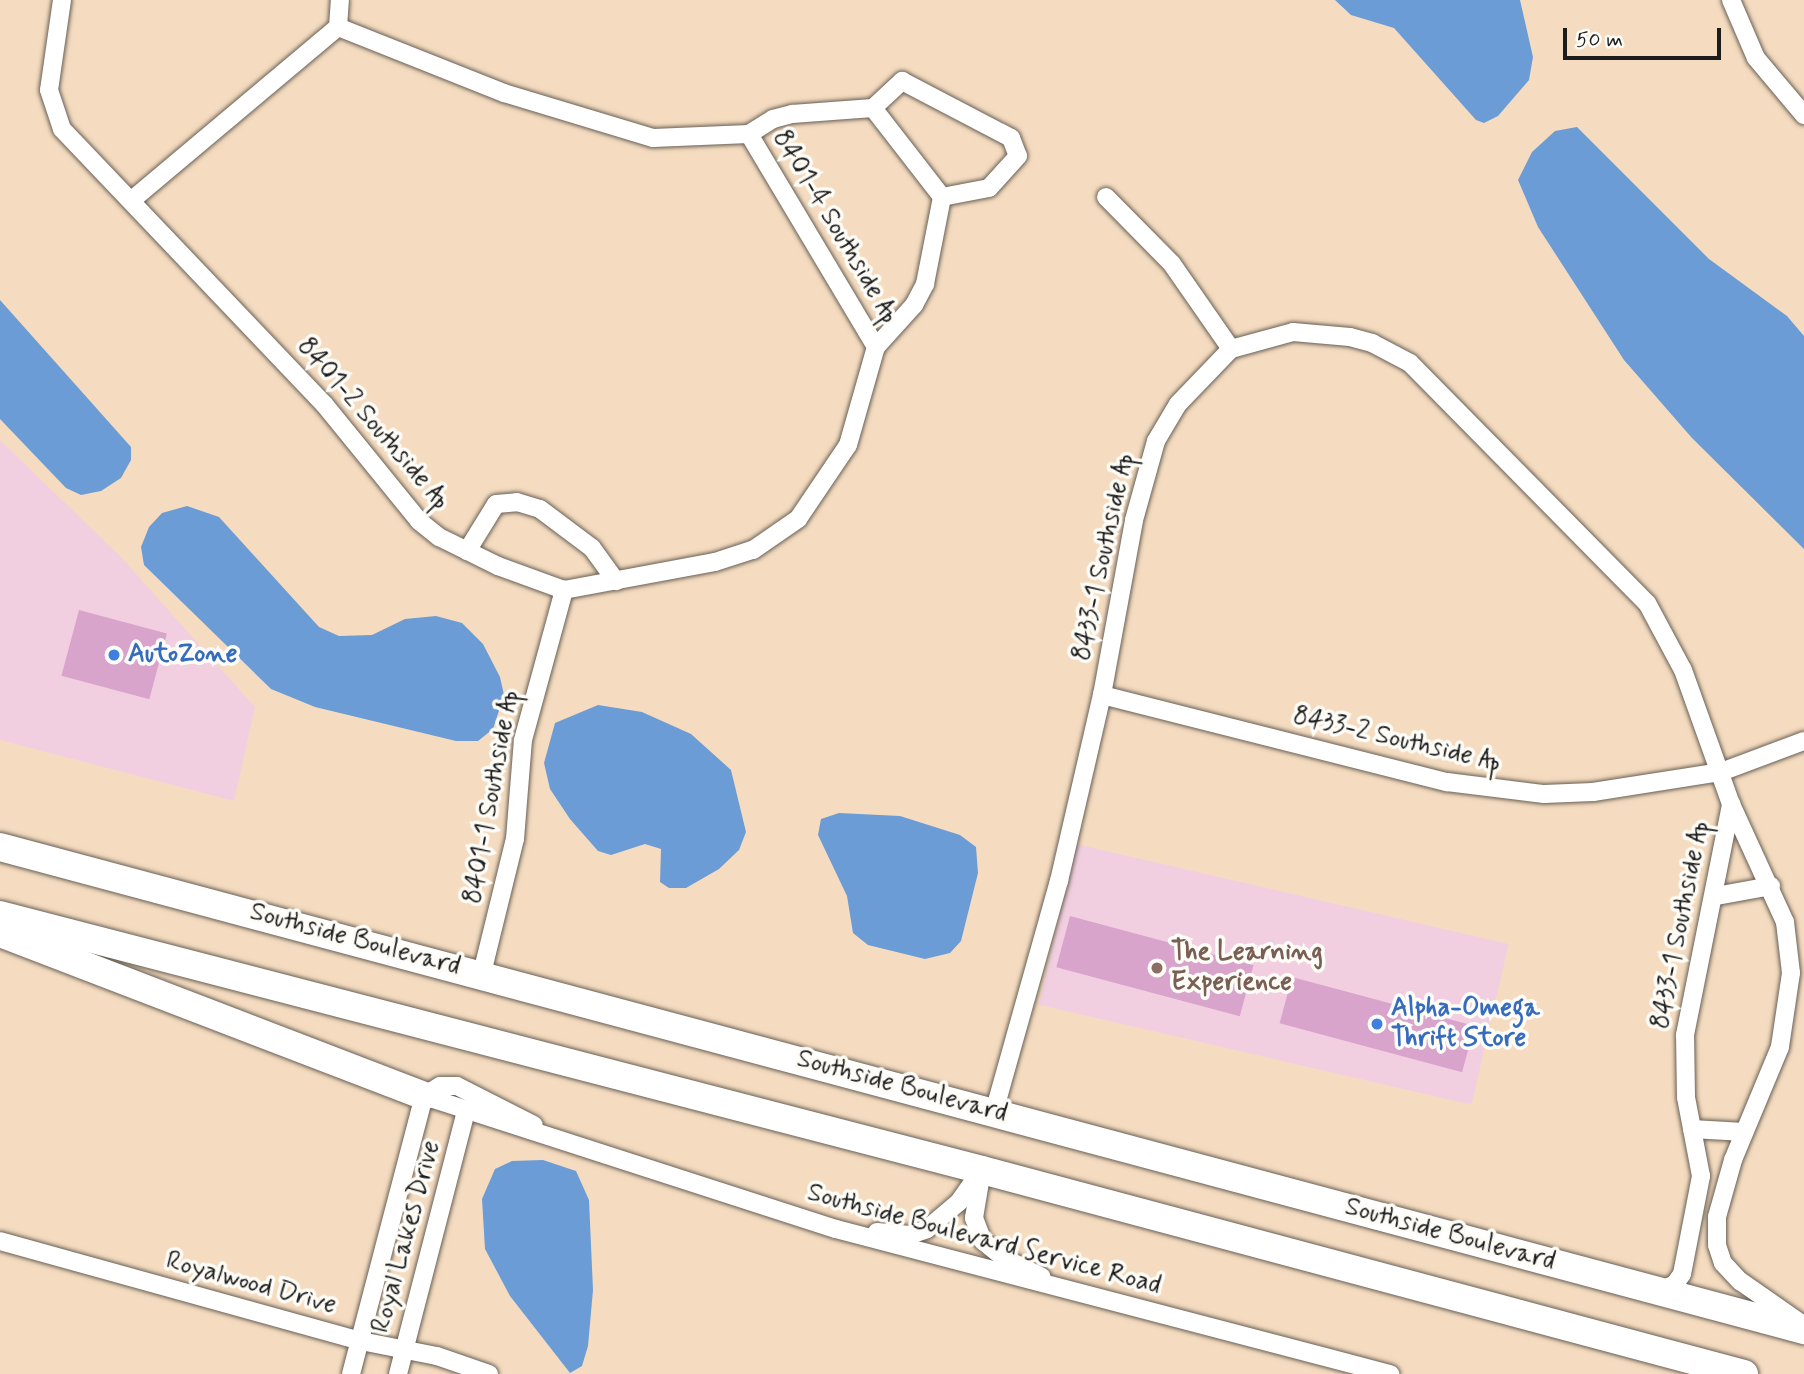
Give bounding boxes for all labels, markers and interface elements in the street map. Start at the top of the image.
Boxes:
scale bar [1566,14,1724,58]
text: 50 m [1576,26,1623,54]
street label: 8401-4 Southside Ap [765,125,905,329]
street label: 8401-2 Southside Ap [290,332,456,516]
street label: 8433-1 Southside Ap [1067,450,1141,664]
place label: AutoZone [128,639,237,671]
marker: AutoZone [106,647,122,663]
street label: 8401-1 Southside Ap [458,688,526,906]
street label: 8433-2 Southside Ap [1290,701,1504,779]
street label: 8433-1 Southside Ap [1646,818,1716,1032]
street label: Southside Boulevard [250,898,460,982]
place label: The Learning Experience [1171,937,1321,998]
marker: The Learning Experience [1149,960,1165,976]
place label: Alpha-Omega Thrift Store [1391,993,1540,1054]
marker: Alpha-Omega Thrift Store [1369,1016,1385,1032]
street label: Southside Boulevard [797,1045,1007,1129]
street label: Royal Lakes Drive [367,1139,447,1335]
street label: Southside Boulevard Service Road [809,1179,1159,1301]
street label: Southside Boulevard [1345,1193,1555,1277]
street label: Royalwood Drive [163,1247,339,1321]

